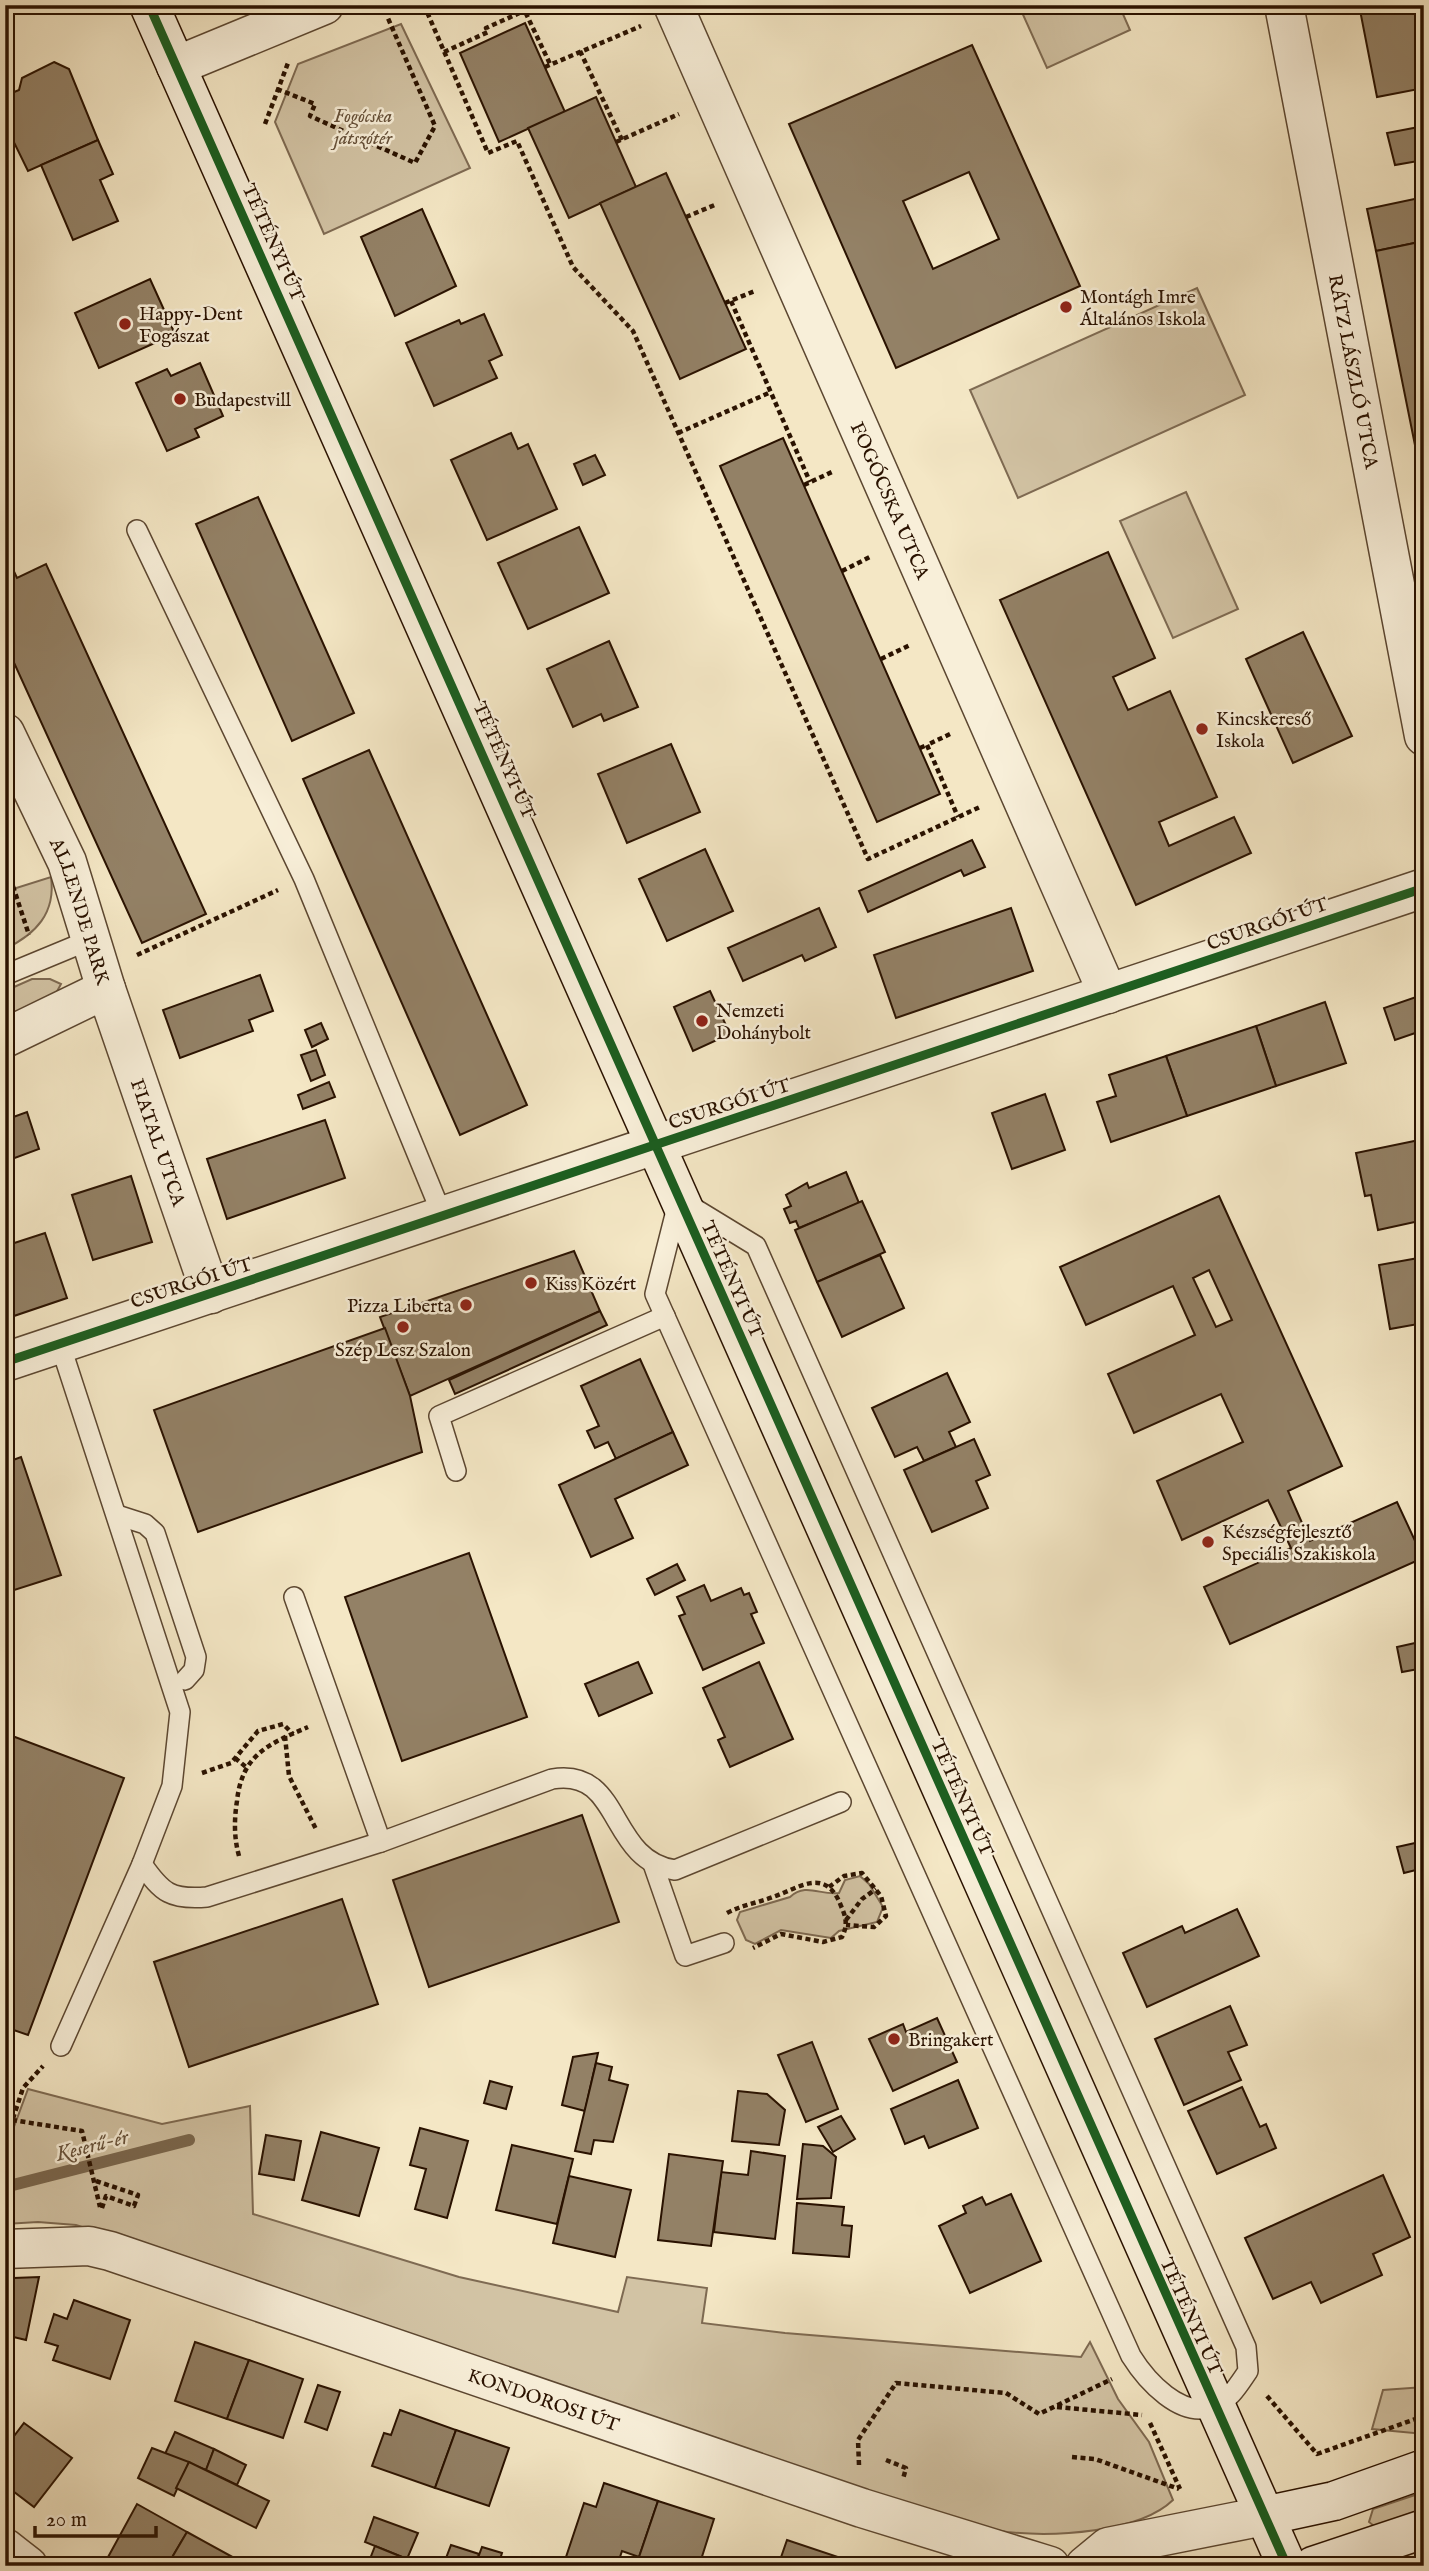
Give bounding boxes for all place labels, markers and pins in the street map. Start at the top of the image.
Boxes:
place label: Montágh Imre Általános Iskola [1079,286,1207,332]
marker: Montágh Imre Általános Iskola [1058,299,1074,315]
place label: Happy-Dent Fogászat [139,303,243,349]
marker: Happy-Dent Fogászat [117,316,133,332]
place label: Budapestvill [194,389,292,413]
marker: Budapestvill [172,391,188,407]
place label: Kincskereső Iskola [1216,708,1311,754]
marker: Kincskereső Iskola [1194,721,1210,737]
place label: Nemzeti Dohánybolt [716,1000,812,1046]
marker: Nemzeti Dohánybolt [694,1013,710,1029]
place label: Kiss Közért [545,1273,637,1297]
marker: Kiss Közért [523,1275,539,1291]
place label: Pizza Liberta [347,1295,453,1319]
marker: Pizza Liberta [458,1297,474,1313]
marker: Szép Lesz Szalon [395,1319,411,1335]
place label: Szép Lesz Szalon [335,1339,471,1363]
place label: Készségfejlesztő Speciális Szakiskola [1222,1521,1376,1567]
marker: Készségfejlesztő Speciális Szakiskola [1200,1534,1216,1550]
place label: Bringakert [908,2029,994,2053]
marker: Bringakert [886,2031,902,2047]

